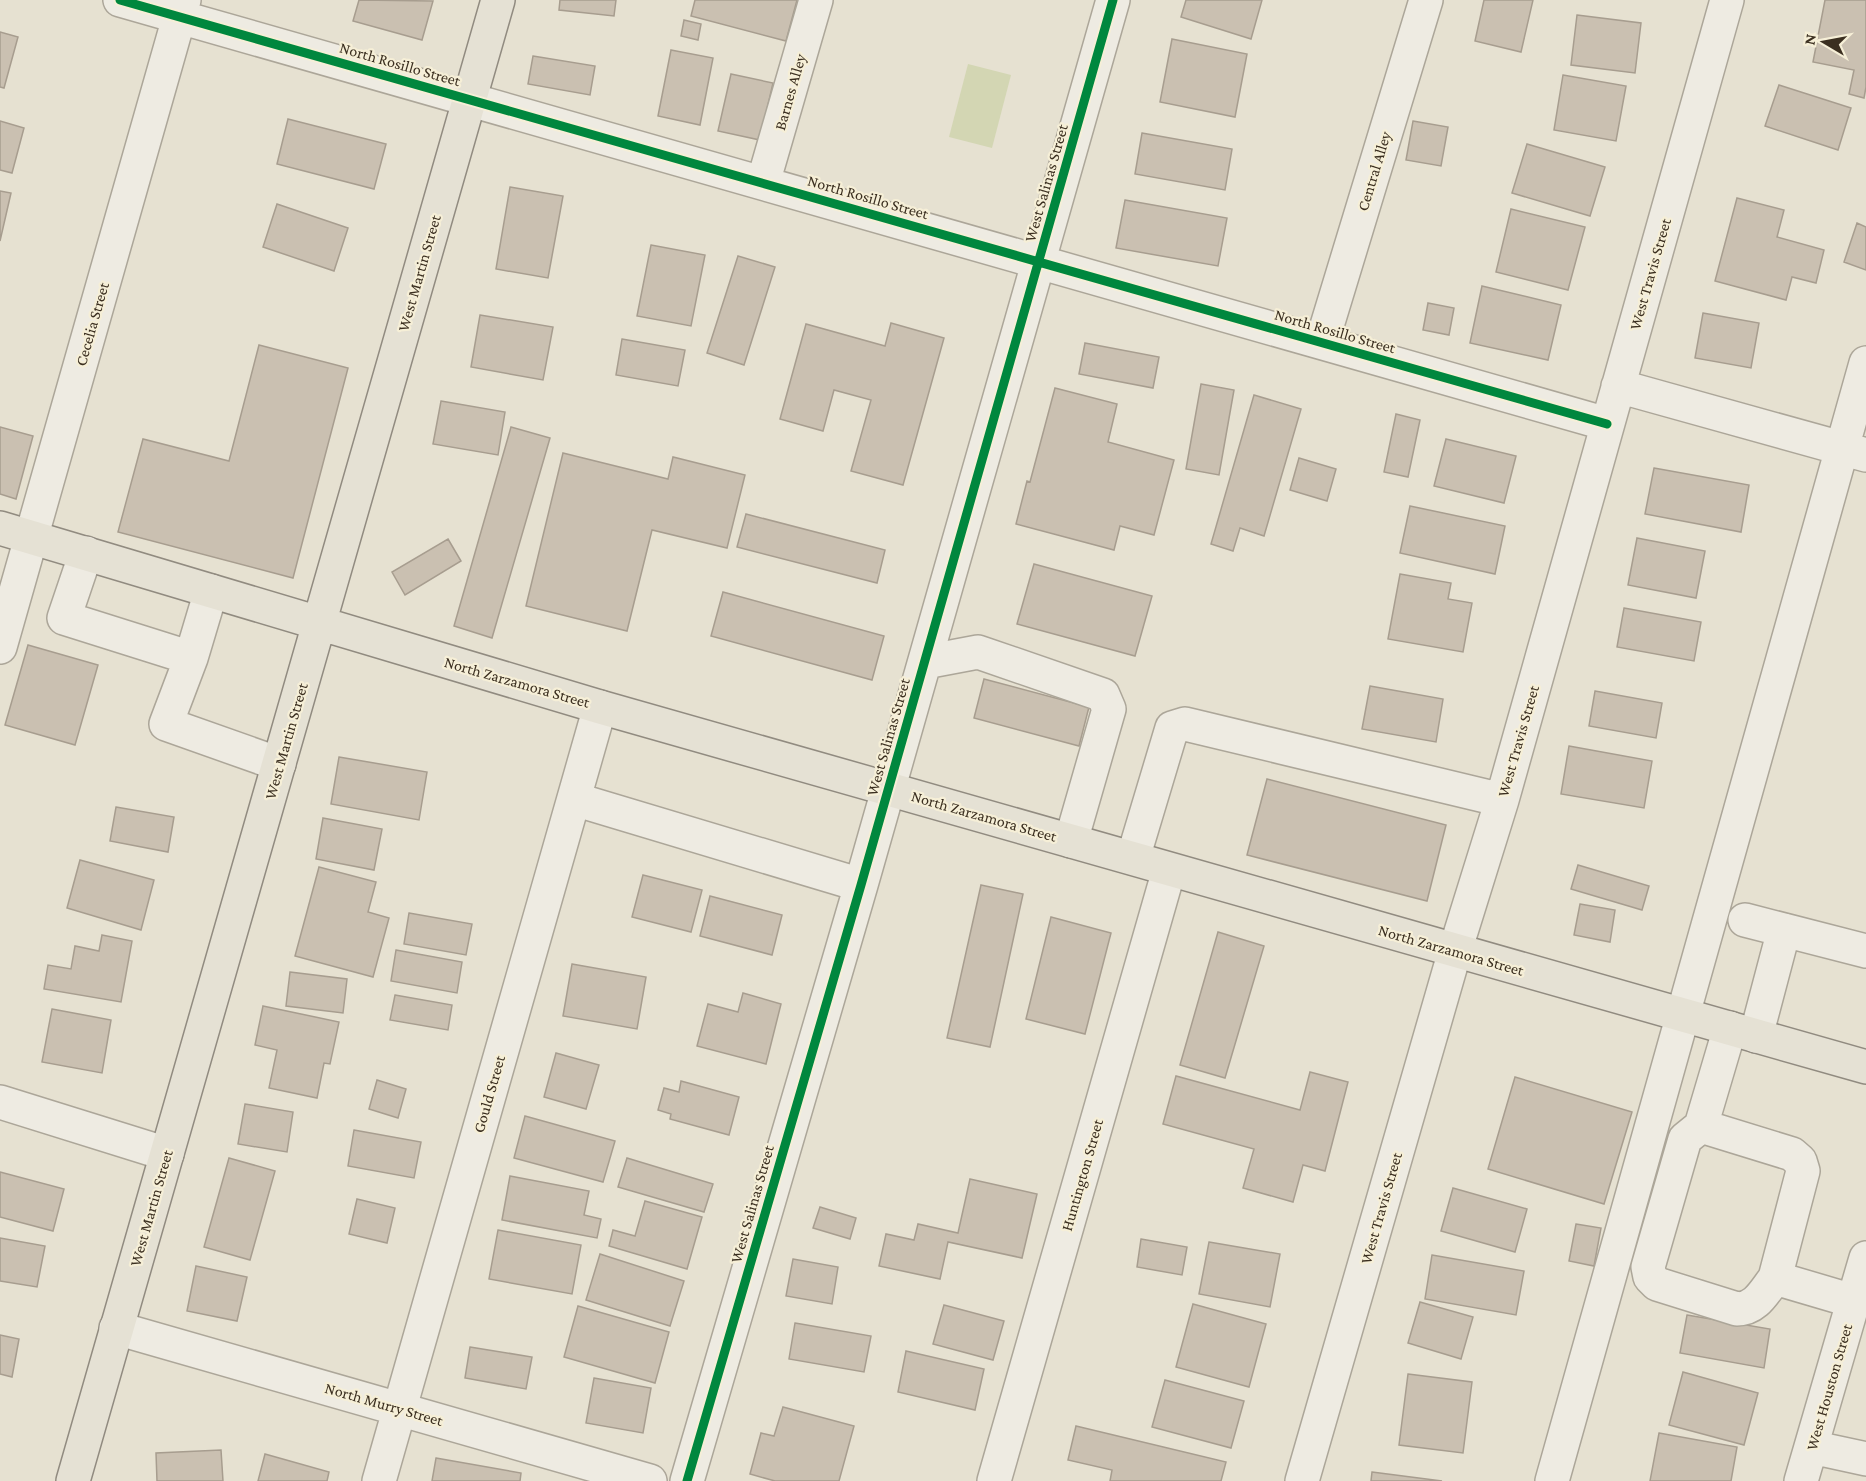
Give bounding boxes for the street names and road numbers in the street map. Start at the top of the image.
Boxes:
street label: North Rosillo Street [338,39,463,90]
street label: Barnes Alley [771,51,810,132]
street label: West Salinas Street [1021,122,1071,244]
street label: Central Alley [1354,129,1395,213]
street label: North Rosillo Street [806,172,931,223]
street label: West Martin Street [394,212,444,333]
street label: West Travis Street [1626,216,1674,332]
street label: Cecelia Street [72,280,112,368]
street label: North Rosillo Street [1273,306,1398,357]
street label: North Zarzamora Street [442,653,592,711]
street label: West Salinas Street [863,676,913,798]
street label: West Martin Street [261,680,311,801]
street label: West Travis Street [1494,683,1542,799]
street label: North Zarzamora Street [909,787,1059,845]
street label: North Zarzamora Street [1376,921,1526,979]
street label: Gould Street [470,1053,508,1135]
street label: Huntington Street [1058,1116,1107,1233]
street label: West Salinas Street [727,1143,777,1265]
street label: West Martin Street [126,1147,176,1268]
street label: West Travis Street [1357,1150,1405,1266]
street label: West Houston Street [1803,1321,1855,1452]
street label: North Murry Street [323,1379,446,1430]

